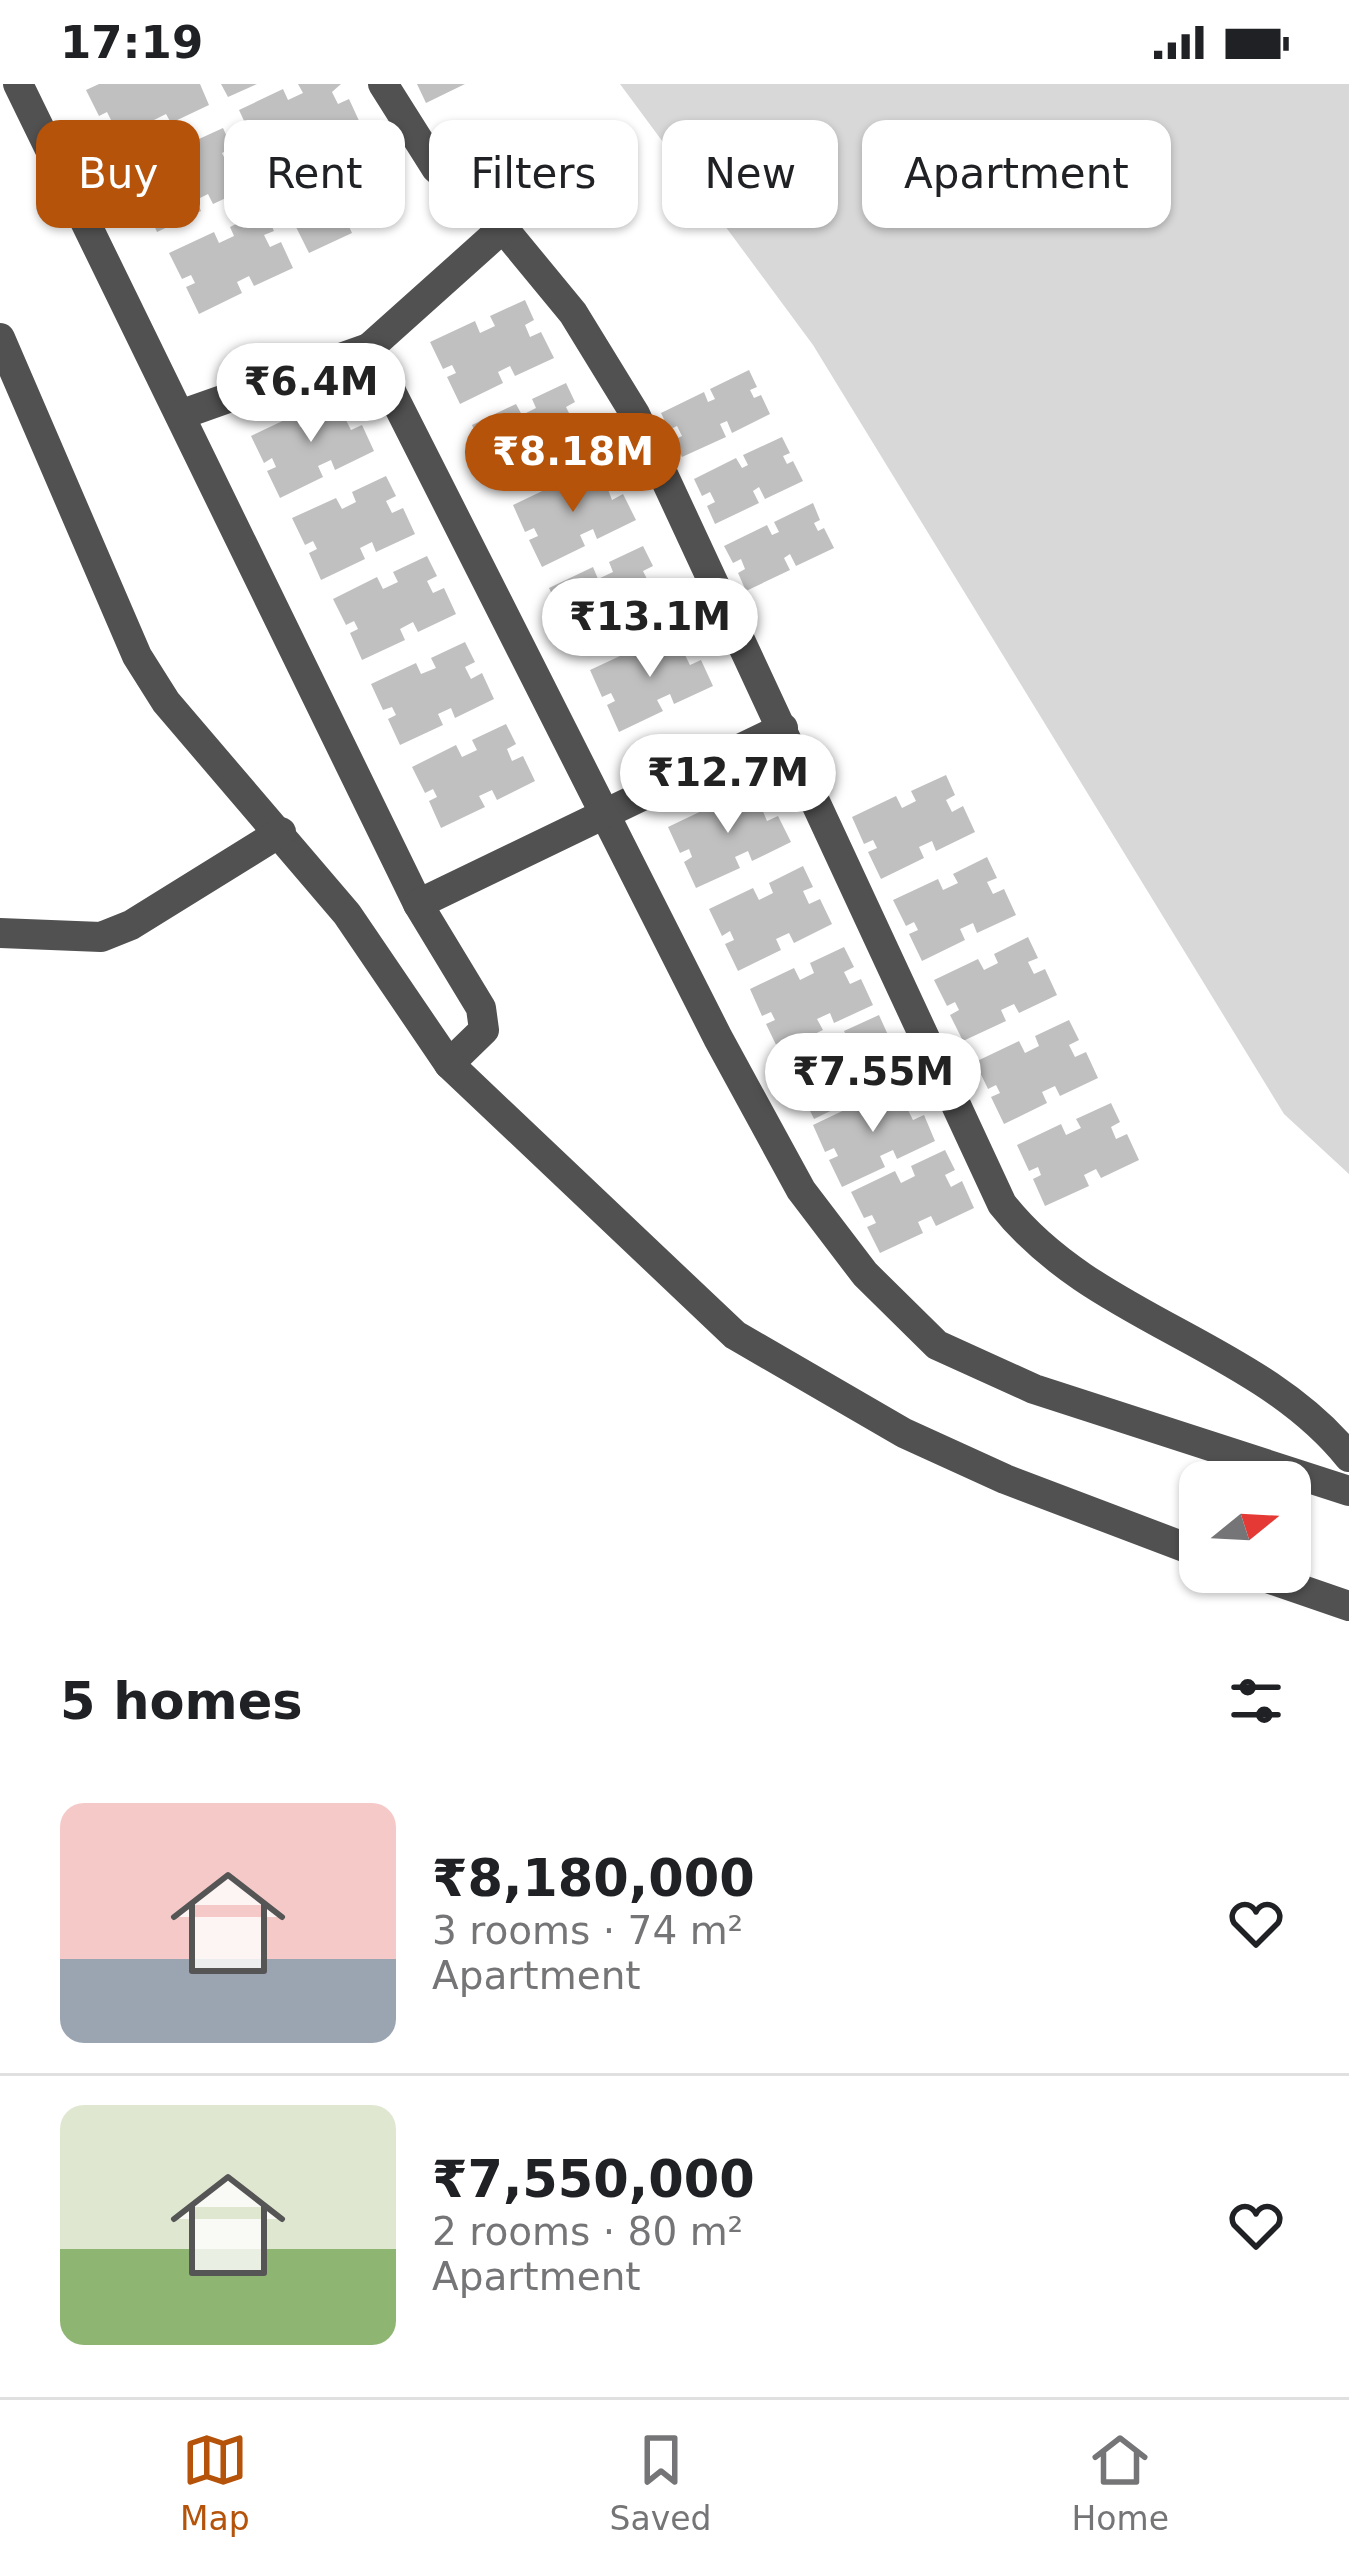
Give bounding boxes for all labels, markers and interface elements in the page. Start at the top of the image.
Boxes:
text: 17:19 [60,16,203,69]
chip: Buy [36,120,200,228]
chip: Rent [224,120,405,228]
chip: Filters [429,120,638,228]
chip: New [662,120,838,228]
chip: Apartment [862,120,1171,228]
pin: ₹6.4M [227,343,395,445]
text: ₹6.4M [243,359,379,404]
pin: ₹8.18M [475,413,671,515]
text: ₹8.18M [492,429,654,474]
pin: ₹13.1M [552,578,748,680]
text: ₹13.1M [569,594,731,639]
pin: ₹12.7M [630,734,826,836]
text: ₹12.7M [647,750,809,795]
pin: ₹7.55M [775,1033,971,1135]
text: ₹7.55M [792,1049,954,1094]
north arrow [1179,1461,1311,1593]
map controls [1179,1461,1311,1593]
icon: filters [1223,1668,1289,1734]
text: 5 homes [60,1672,303,1731]
text: ₹8,180,000 [432,1849,755,1908]
icon: home [156,1851,300,1995]
icon: heart [1223,1890,1289,1956]
text: 3 rooms · 74 m² [432,1908,743,1953]
text: Apartment [432,1953,641,1998]
text: ₹7,550,000 [432,2150,755,2209]
icon: home [156,2153,300,2297]
icon: heart [1223,2192,1289,2258]
text: 2 rooms · 80 m² [432,2209,743,2254]
text: Apartment [432,2254,641,2299]
tab: Map [180,2427,250,2538]
tab: Saved [610,2427,712,2538]
tab: Home [1072,2427,1169,2538]

